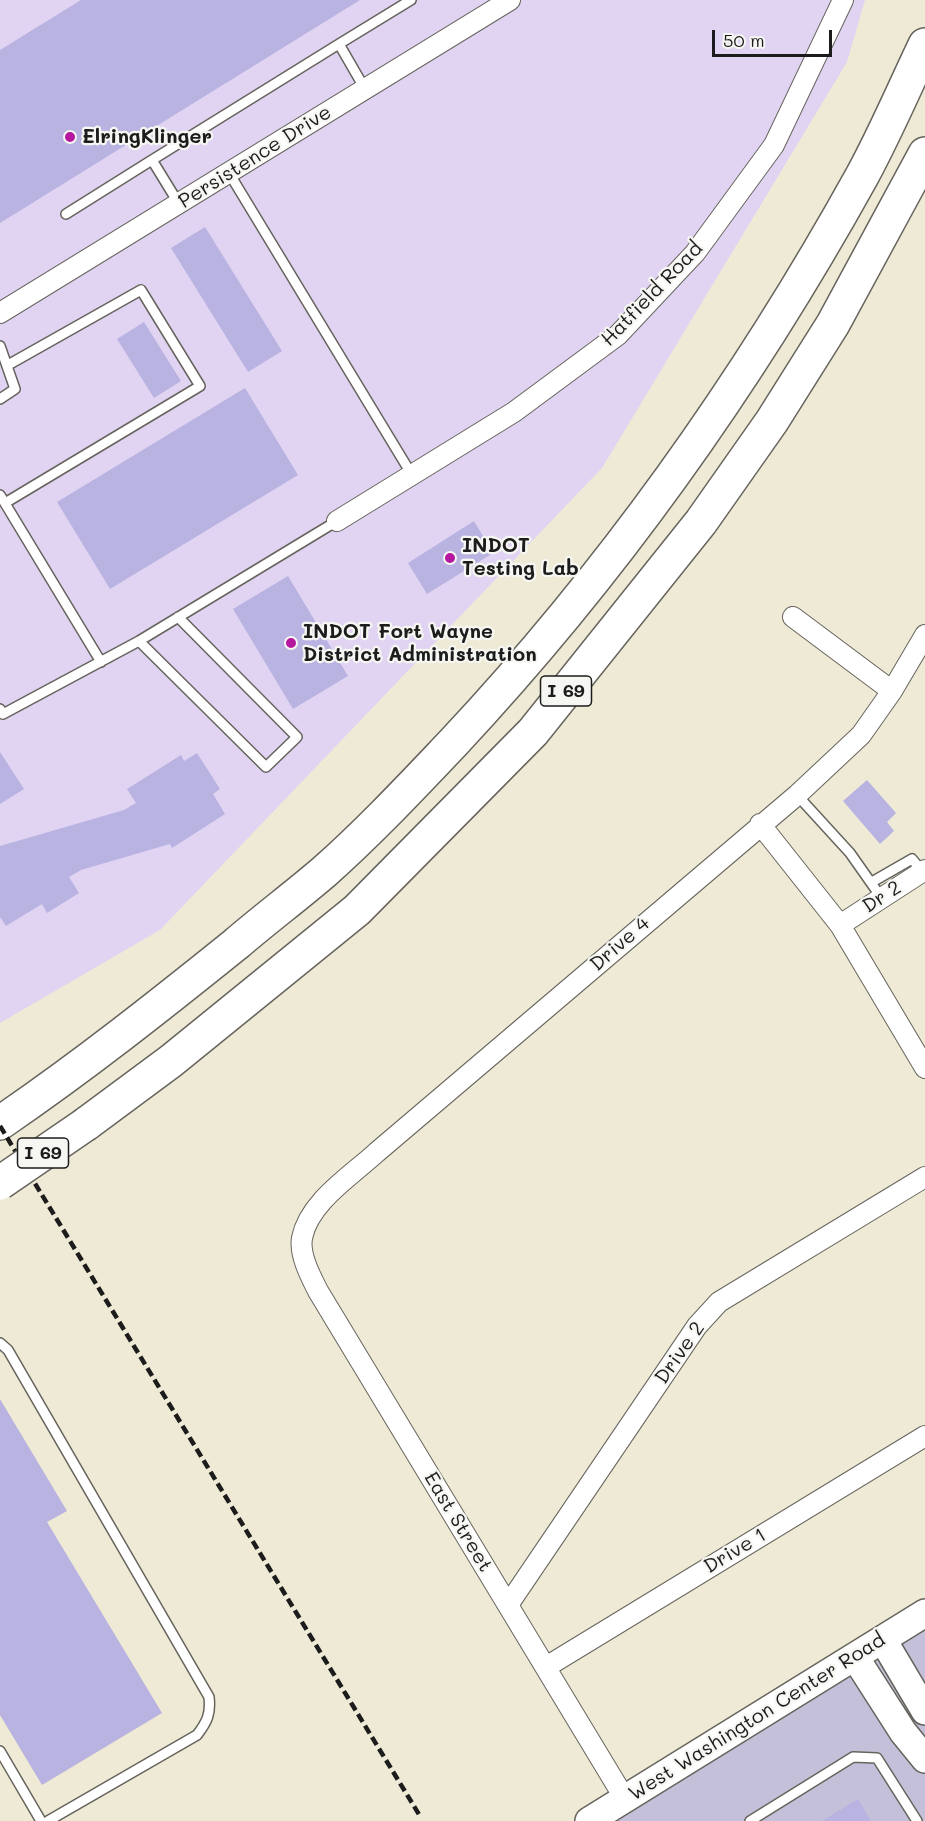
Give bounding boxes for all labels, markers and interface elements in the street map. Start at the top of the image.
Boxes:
scale bar [715,18,835,56]
text: 50 m [723,28,765,52]
street label: Persistence Drive [174,100,336,214]
place label: ElringKlinger [82,125,212,149]
marker: ElringKlinger [63,130,77,144]
street label: Hatfield Road [596,237,708,351]
place label: INDOT Testing Lab [462,534,579,581]
marker: INDOT Testing Lab [443,551,457,565]
place label: INDOT Fort Wayne District Administration [303,620,537,667]
marker: INDOT Fort Wayne District Administration [284,636,298,650]
road number: I 69 [540,676,592,706]
street label: Dr 2 [858,876,906,918]
street label: Drive 4 [585,912,655,976]
road number: I 69 [18,1138,68,1168]
street label: Drive 2 [650,1317,710,1389]
street label: East Street [419,1468,497,1576]
street label: Drive 1 [700,1523,770,1579]
street label: West Washington Center Road [624,1628,890,1806]

